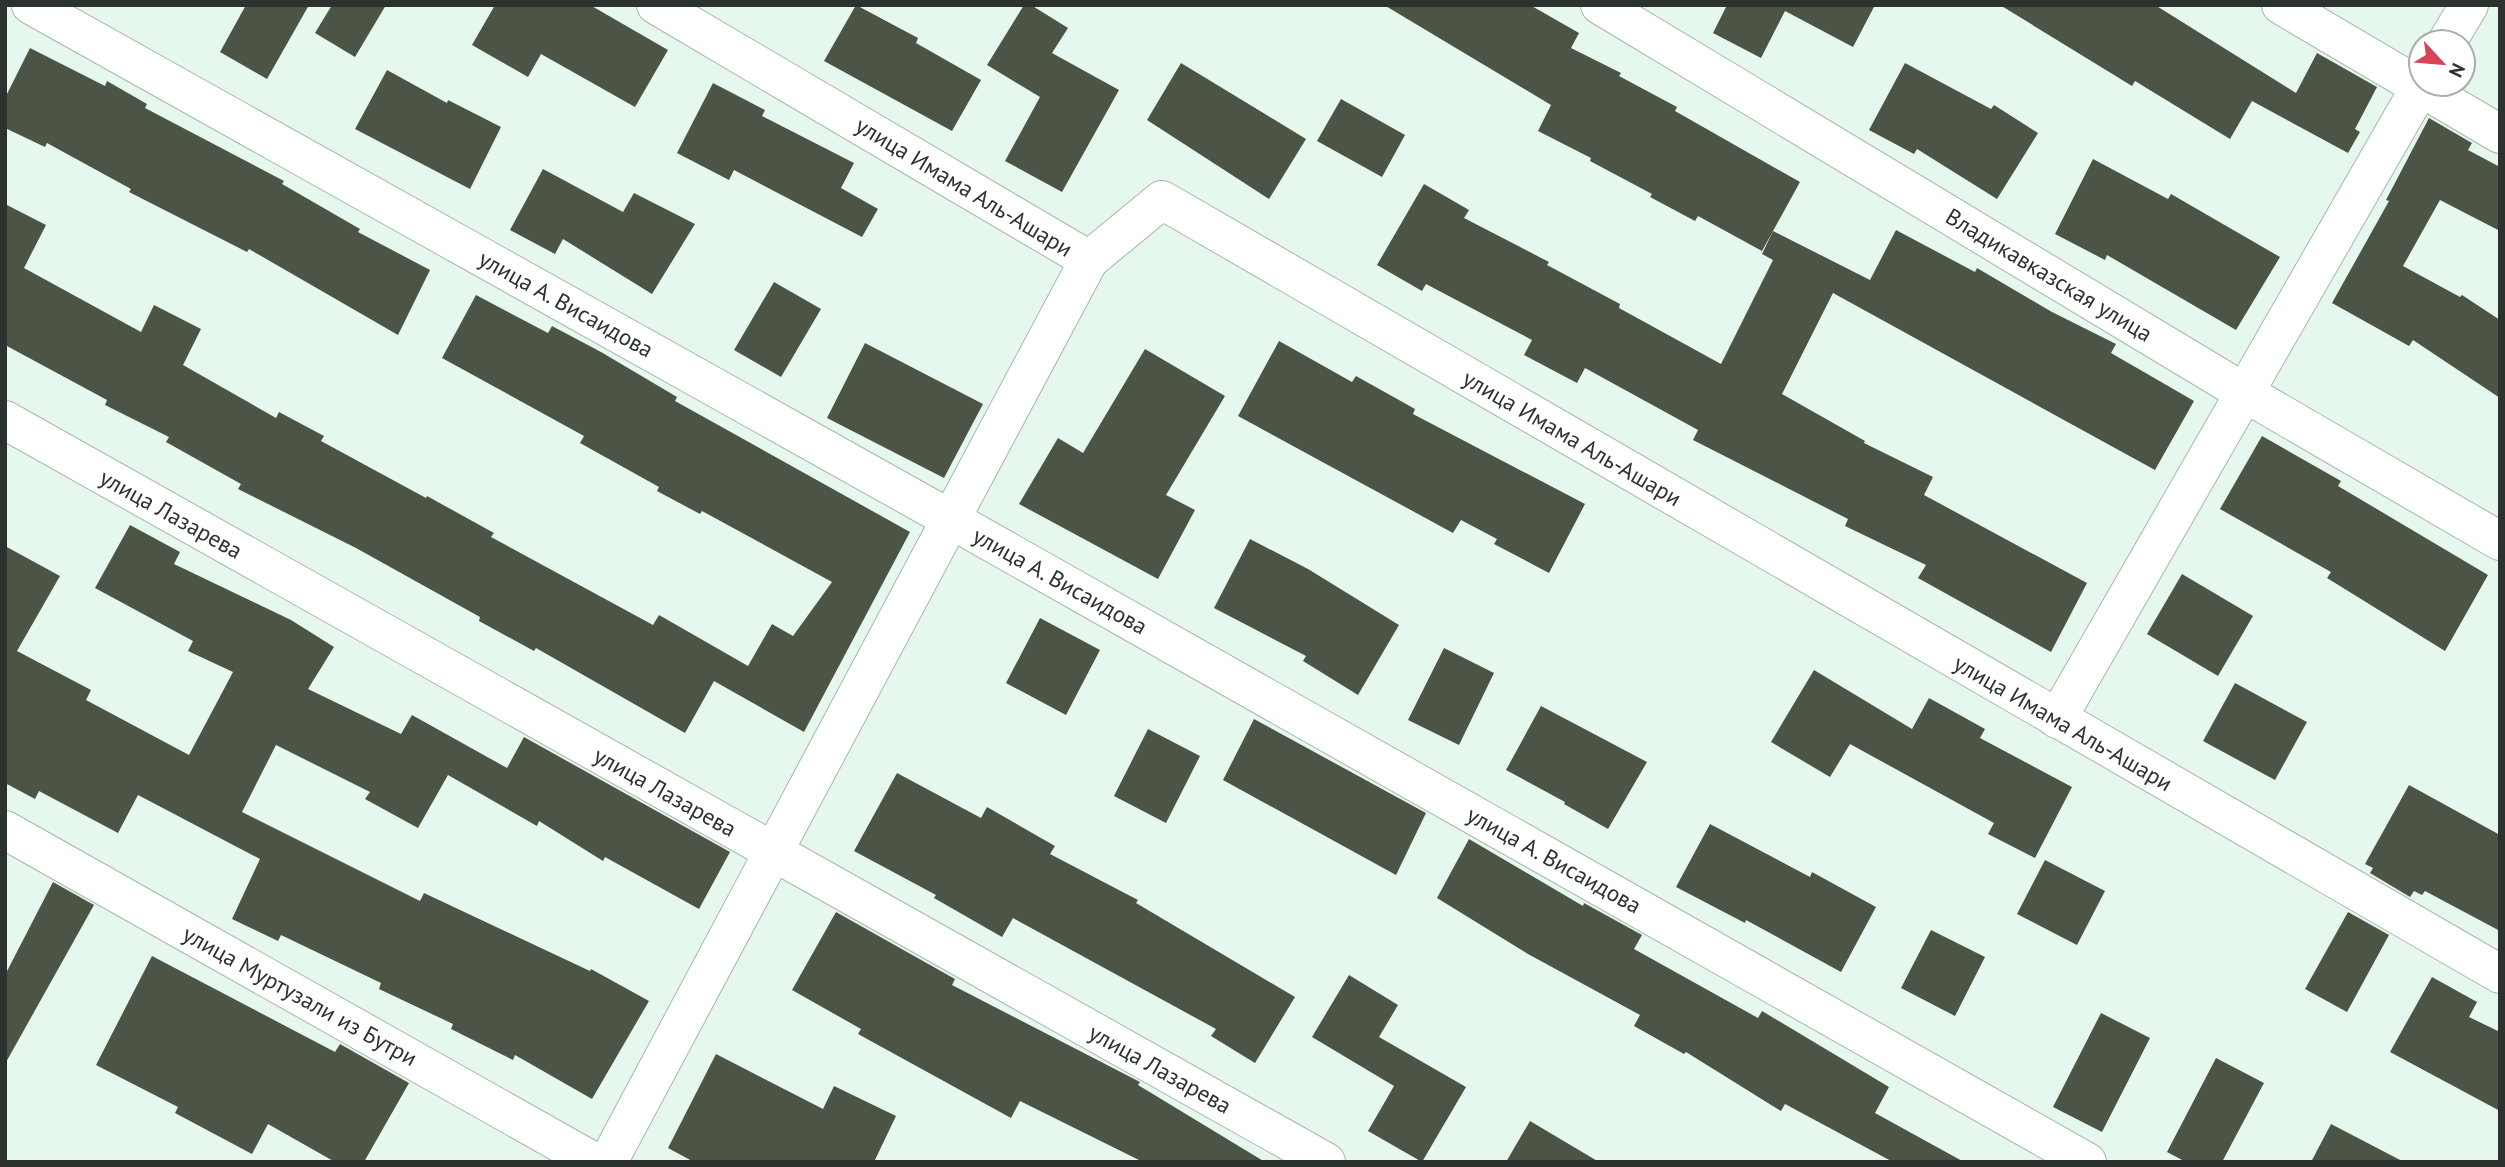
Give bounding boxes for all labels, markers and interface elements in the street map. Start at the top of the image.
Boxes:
north arrow [2407,28,2477,98]
text: N [2444,60,2471,81]
street label: улица Имама Аль-Ашари [851,110,1078,263]
street label: Владикавказская улица [1941,201,2158,348]
street label: улица А. Висаидова [474,244,659,364]
street label: улица Имама Аль-Ашари [1458,363,1687,512]
street label: улица Лазарева [95,462,248,565]
street label: улица А. Висаидова [968,521,1153,641]
street label: улица Имама Аль-Ашари [1949,648,2178,797]
street label: улица Лазарева [589,740,742,843]
street label: улица А. Висаидова [1462,800,1647,920]
street label: улица Муртузали из Бутри [178,919,423,1072]
street label: улица Лазарева [1084,1017,1237,1120]

